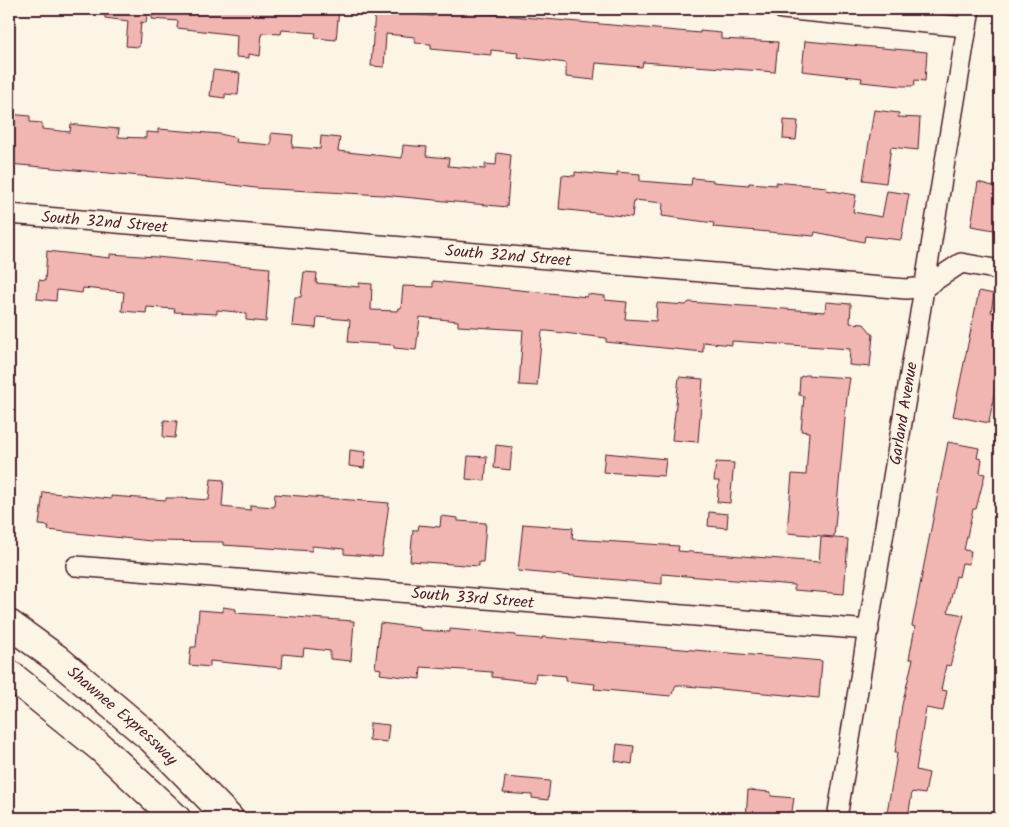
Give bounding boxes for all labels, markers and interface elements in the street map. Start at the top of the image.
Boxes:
street label: South 32nd Street [41,204,170,240]
street label: South 32nd Street [444,238,573,274]
street label: Garland Avenue [883,360,924,467]
street label: South 33rd Street [410,581,536,615]
street label: Shawnee Expressway [61,660,184,771]

